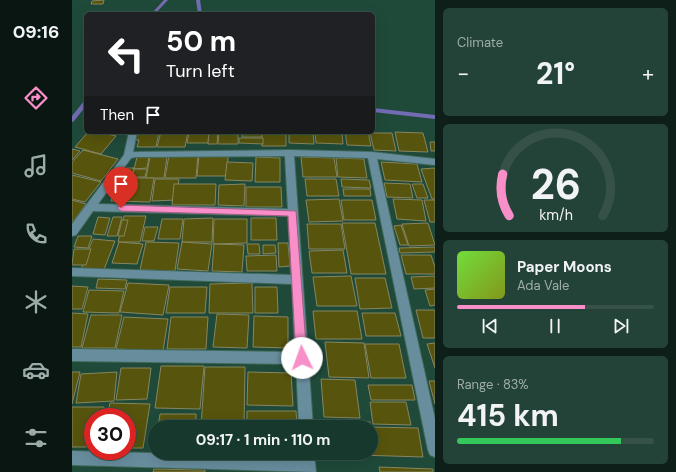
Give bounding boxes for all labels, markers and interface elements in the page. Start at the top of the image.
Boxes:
text: 09:16 [13,20,59,44]
text: 50 m [166,23,236,60]
icon: left [100,28,152,80]
text: Climate [457,34,503,51]
text: 21° [536,54,575,93]
text: Turn left [166,59,235,83]
text: − [457,59,469,88]
text: + [642,59,654,88]
icon: directions [22,84,50,112]
icon: arrive [142,104,164,126]
text: Then [100,105,134,125]
icon: music [22,152,50,180]
text: 26 [530,158,581,212]
pin [104,167,138,208]
icon: arrive [110,173,132,195]
text: km/h [539,206,572,224]
icon: phone [22,220,50,248]
text: Paper Moons [517,257,612,277]
text: Ada Vale [517,277,569,294]
icon: climate [22,288,50,316]
icon: previous [479,315,501,337]
icon: pause [544,315,566,337]
icon: next [610,315,632,337]
position arrow [281,337,323,379]
icon: car [22,356,50,384]
text: Range · 83% [457,376,529,393]
text: 415 km [457,396,559,435]
speed limit sign: 30 [84,408,136,460]
icon: filters [22,424,50,452]
text: 09:17 · 1 min · 110 m [196,430,330,450]

